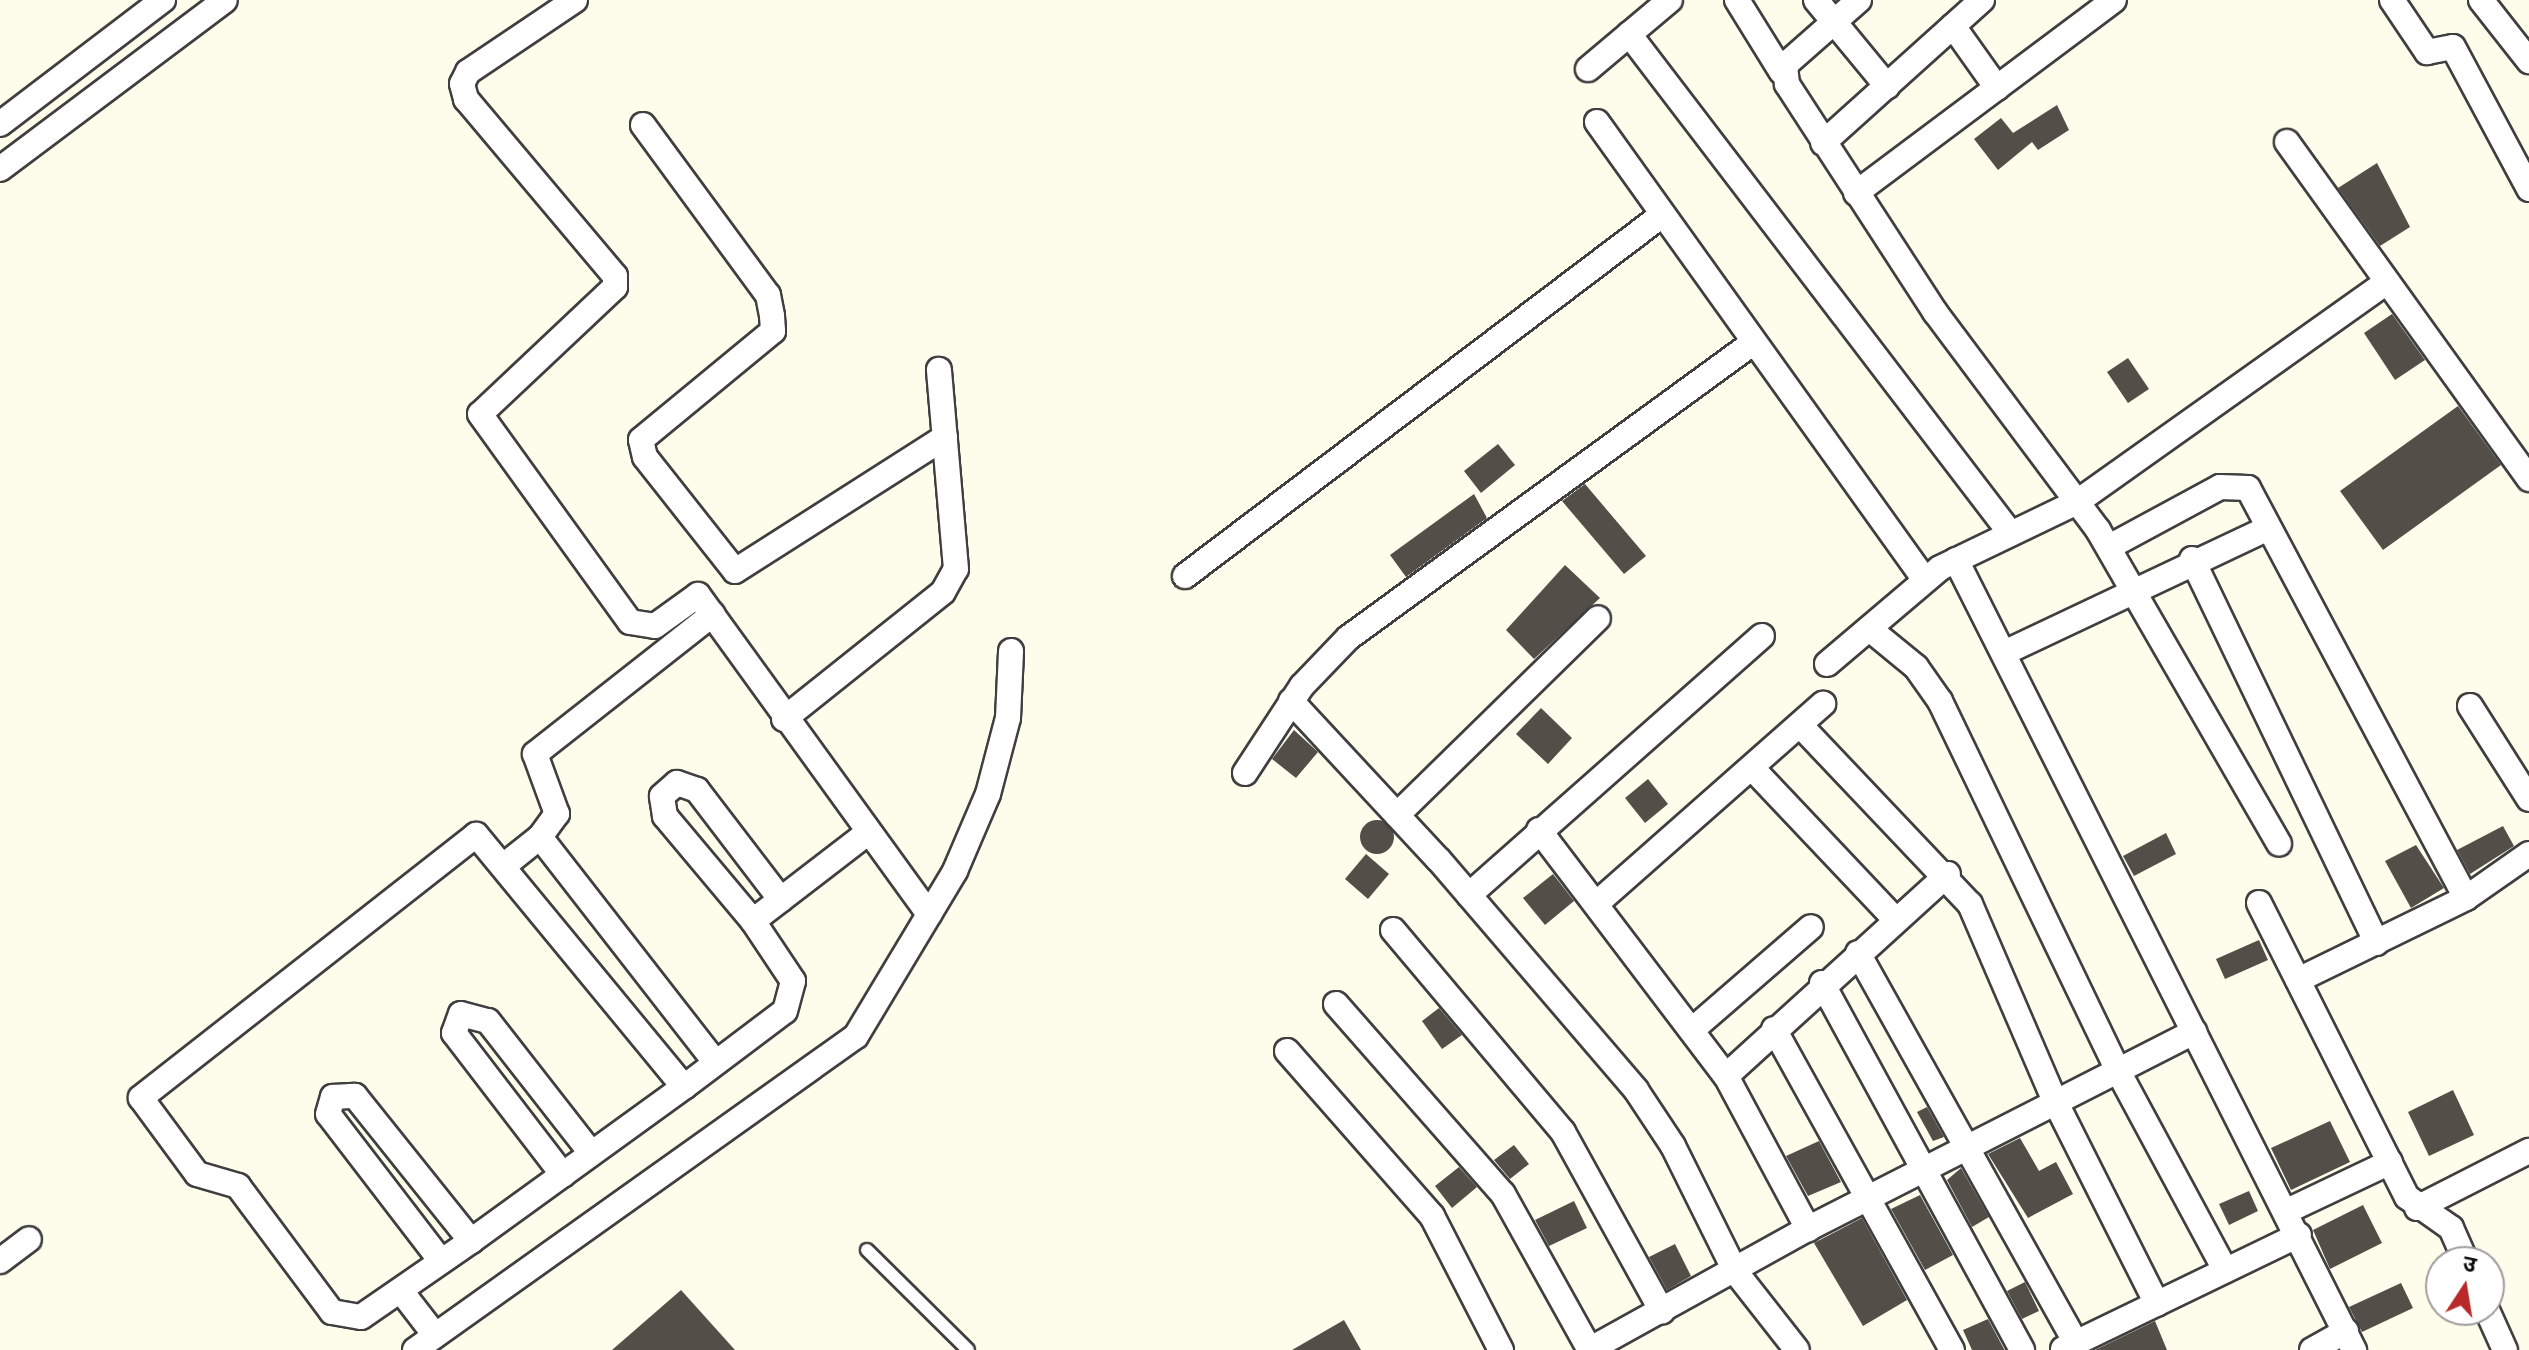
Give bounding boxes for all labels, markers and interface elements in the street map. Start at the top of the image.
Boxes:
north arrow [2425,1246,2505,1326]
text: उ [2461,1249,2479,1279]

